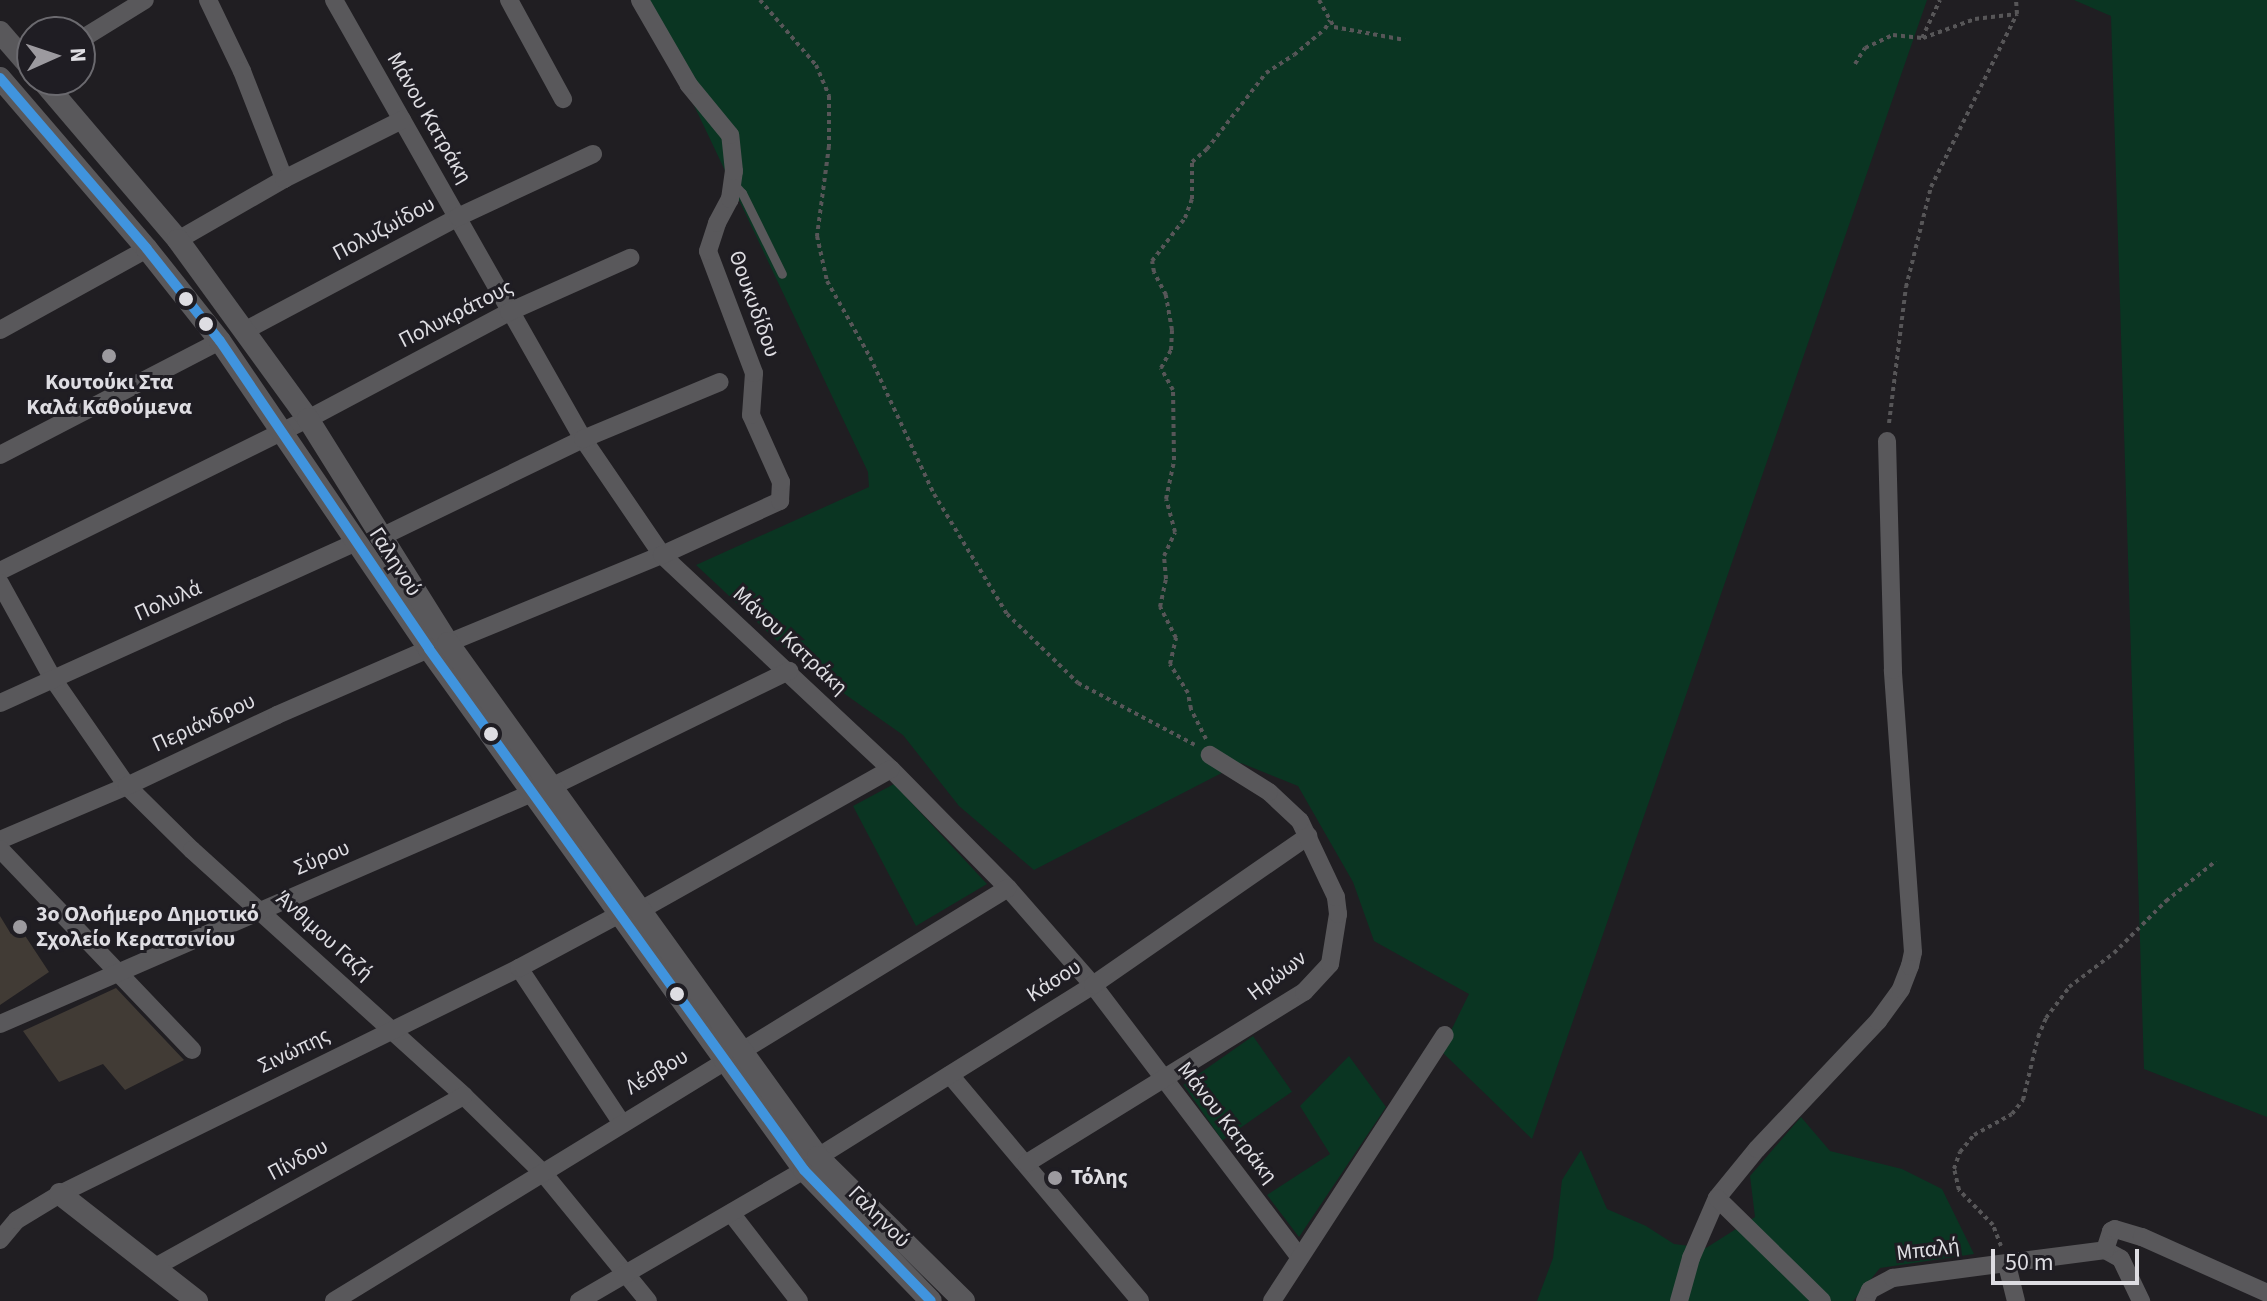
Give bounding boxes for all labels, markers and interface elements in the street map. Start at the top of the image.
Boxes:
north arrow [16,16,96,96]
text: N [62,47,94,63]
street label: Μάνου Κατράκη [381,48,477,188]
street label: Πολυζωίδου [328,191,440,267]
street label: Θουκυδίδου [722,247,786,361]
street label: Πολυκράτους [394,274,518,354]
unlabelled marker [178,291,194,307]
unlabelled marker [198,316,214,332]
marker: Κουτούκι Στα Καλά Καθούμενα [100,347,118,365]
place label: Κουτούκι Στα Καλά Καθούμενα [26,369,192,420]
street label: Γαληνού [363,523,427,601]
street label: Πολυλά [130,575,206,627]
street label: Μάνου Κατράκη [727,581,853,701]
street label: Περιάνδρου [148,688,260,758]
unlabelled marker [483,726,499,742]
street label: Σύρου [290,835,354,881]
street label: Άνθιμου Γαζή [270,885,378,987]
place label: 3ο Ολοήμερο Δημοτικό Σχολείο Κερατσινίου [36,901,259,952]
marker: 3ο Ολοήμερο Δημοτικό Σχολείο Κερατσινίου [11,918,29,936]
street label: Ηρώων [1242,945,1312,1007]
street label: Κάσου [1022,954,1086,1008]
unlabelled marker [669,986,685,1002]
street label: Σινώπης [254,1022,334,1080]
street label: Λέσβου [621,1043,693,1101]
street label: Μάνου Κατράκη [1171,1057,1283,1189]
street label: Πίνδου [263,1133,333,1187]
place label: Τόλης [1071,1165,1127,1191]
marker: Τόλης [1046,1169,1064,1187]
street label: Γαληνού [842,1180,916,1254]
street label: Μπαλή [1895,1233,1961,1267]
scale bar [1995,1233,2143,1283]
text: 50 m [2005,1245,2054,1280]

